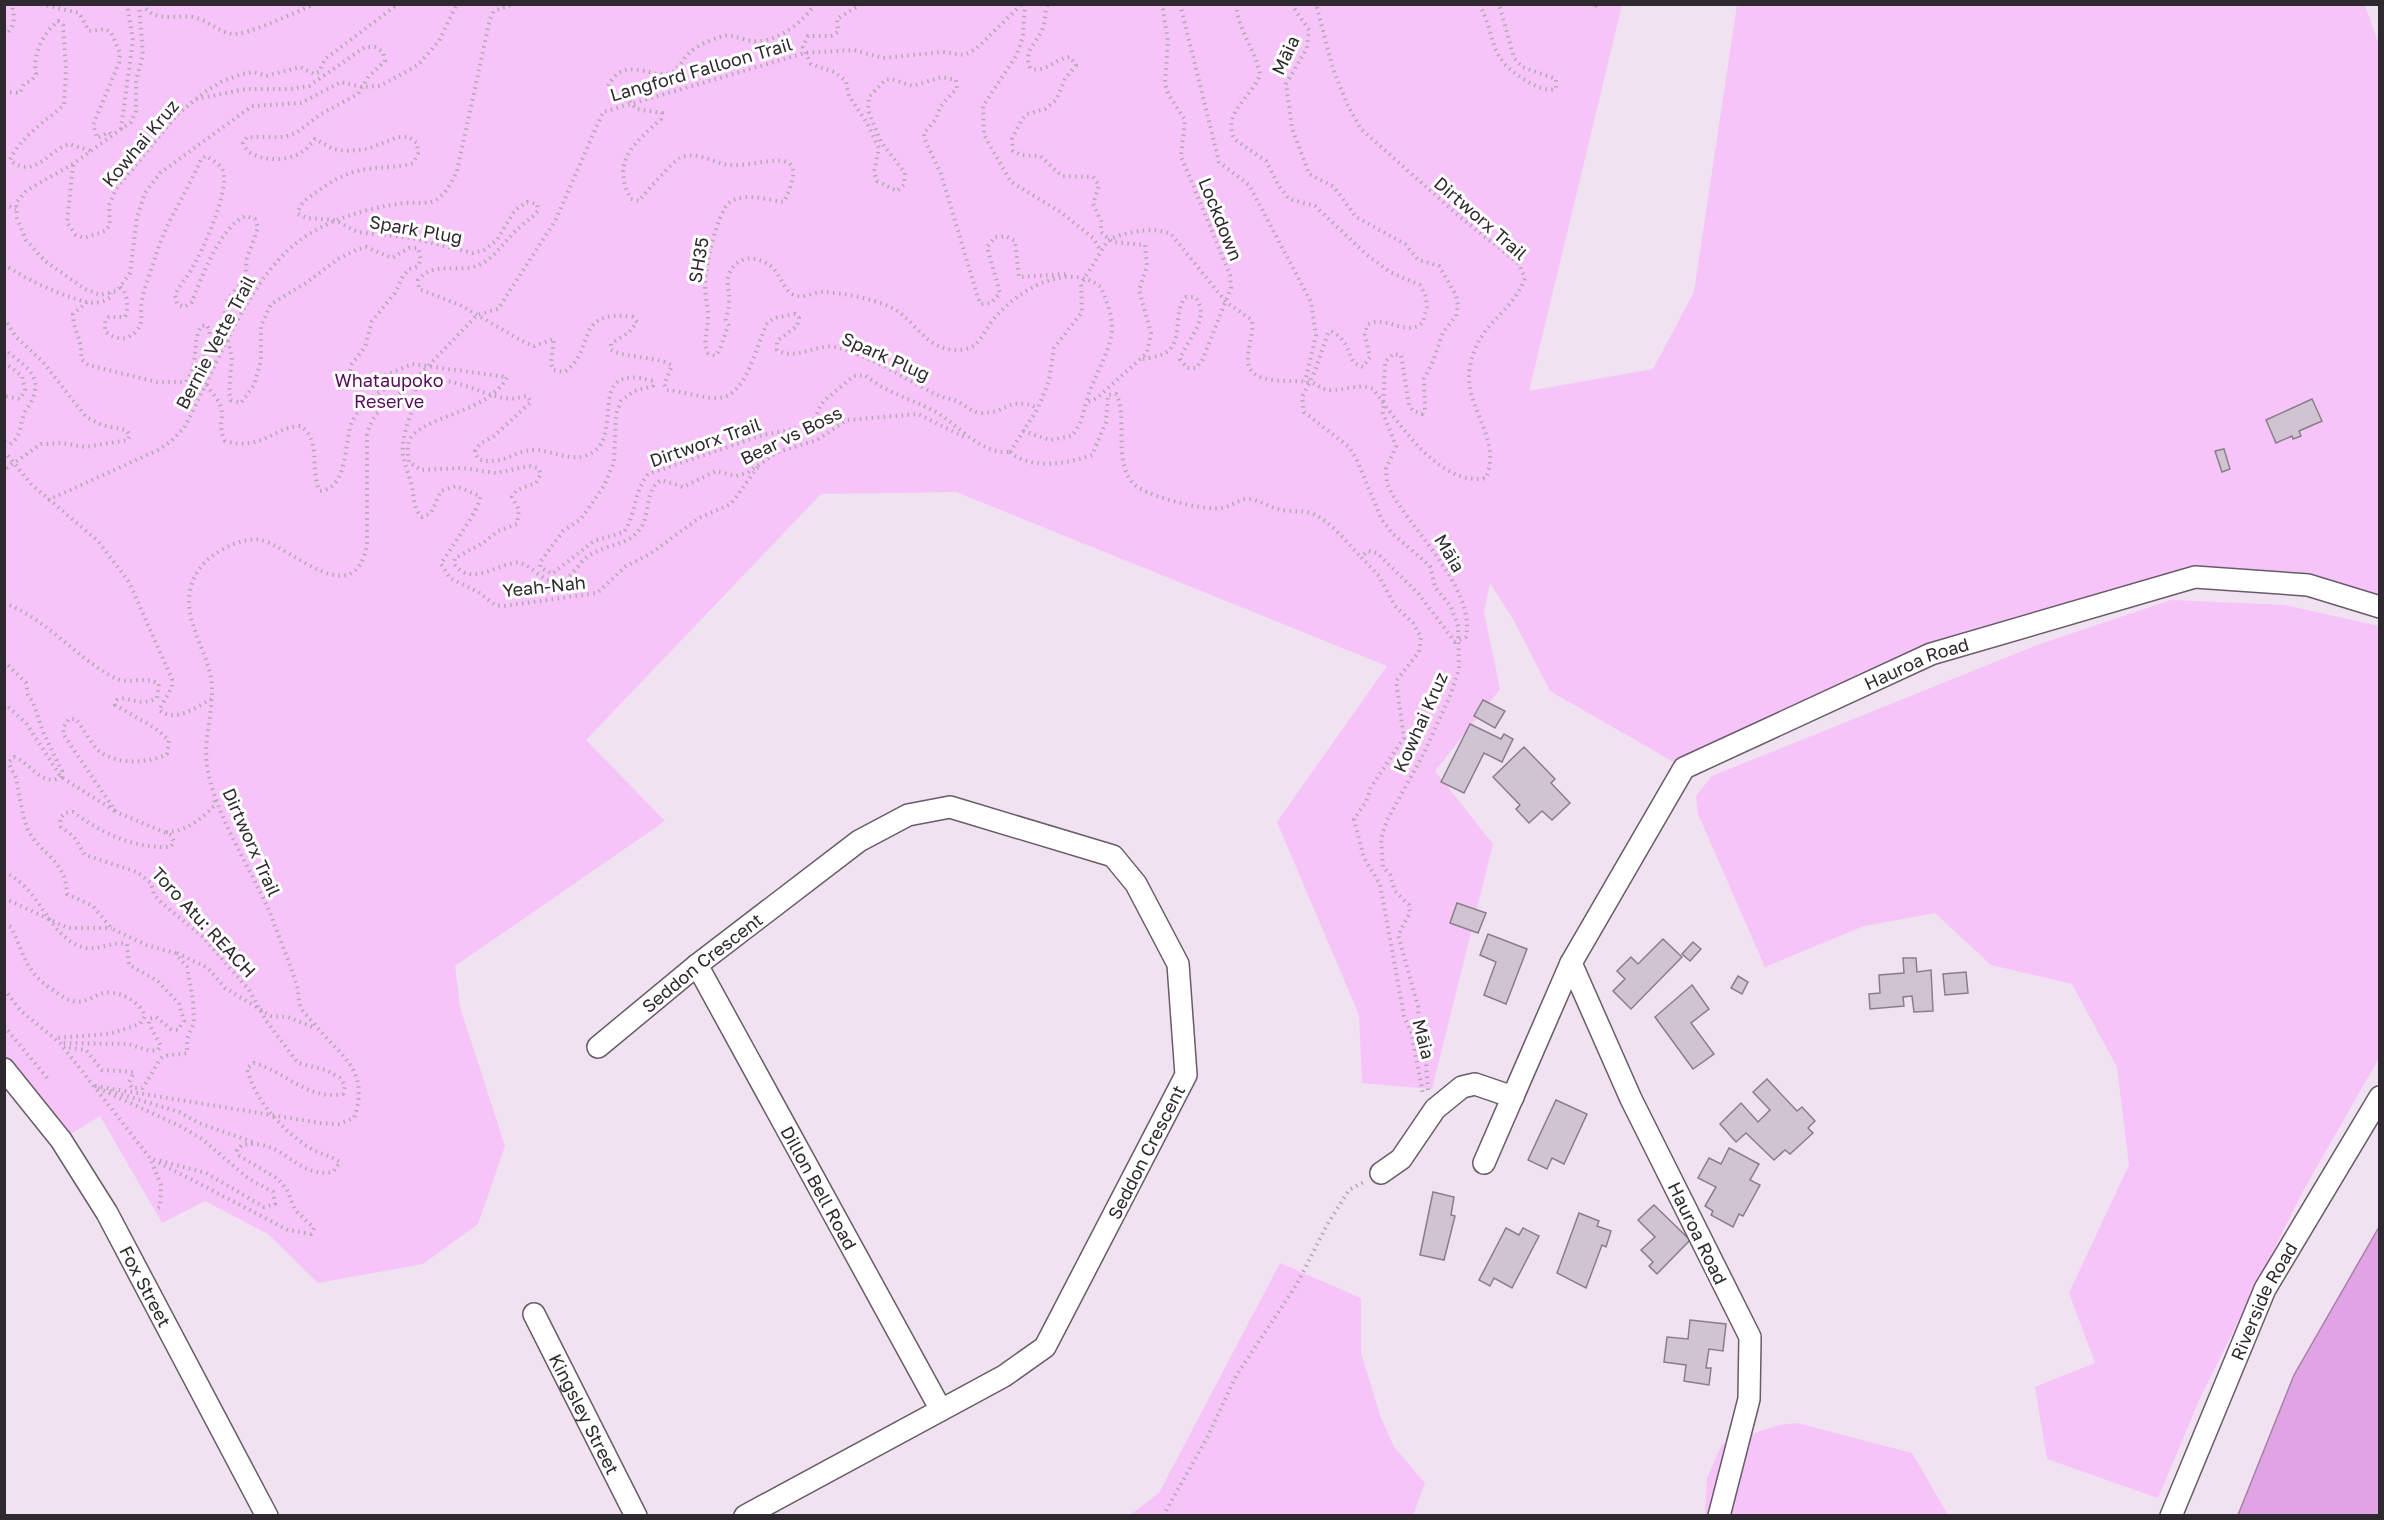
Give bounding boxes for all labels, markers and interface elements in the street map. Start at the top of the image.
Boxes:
street label: Langford Falloon Trail [607,32,795,106]
street label: Māia [1266,32,1304,78]
street label: Kowhai Kruz [97,95,183,191]
street label: Dirtworx Trail [1430,172,1532,265]
street label: Lockdown [1194,174,1248,264]
street label: Spark Plug [368,210,464,248]
street label: SH35 [683,235,713,285]
street label: Bernie Vette Trail [171,271,260,413]
street label: Spark Plug [839,327,933,385]
park label: Whataupoko Reserve [334,369,444,412]
street label: Bear vs Boss [737,401,845,469]
street label: Dirtworx Trail [647,413,764,471]
street label: Māia [1430,530,1470,576]
street label: Yeah-Nah [501,571,587,601]
street label: Hauroa Road [1861,633,1971,694]
street label: Kowhai Kruz [1388,668,1452,776]
street label: Dirtworx Trail [218,784,286,900]
street label: Toro Atu: REACH [147,862,261,982]
street label: Seddon Crescent [637,908,767,1017]
street label: Māia [1408,1017,1440,1061]
street label: Seddon Crescent [1103,1081,1189,1223]
street label: Dillon Bell Road [776,1122,862,1253]
street label: Hauroa Road [1664,1178,1732,1288]
street label: Riverside Road [2226,1238,2302,1364]
street label: Fox Street [115,1242,176,1330]
street label: Kingsley Street [545,1350,624,1478]

